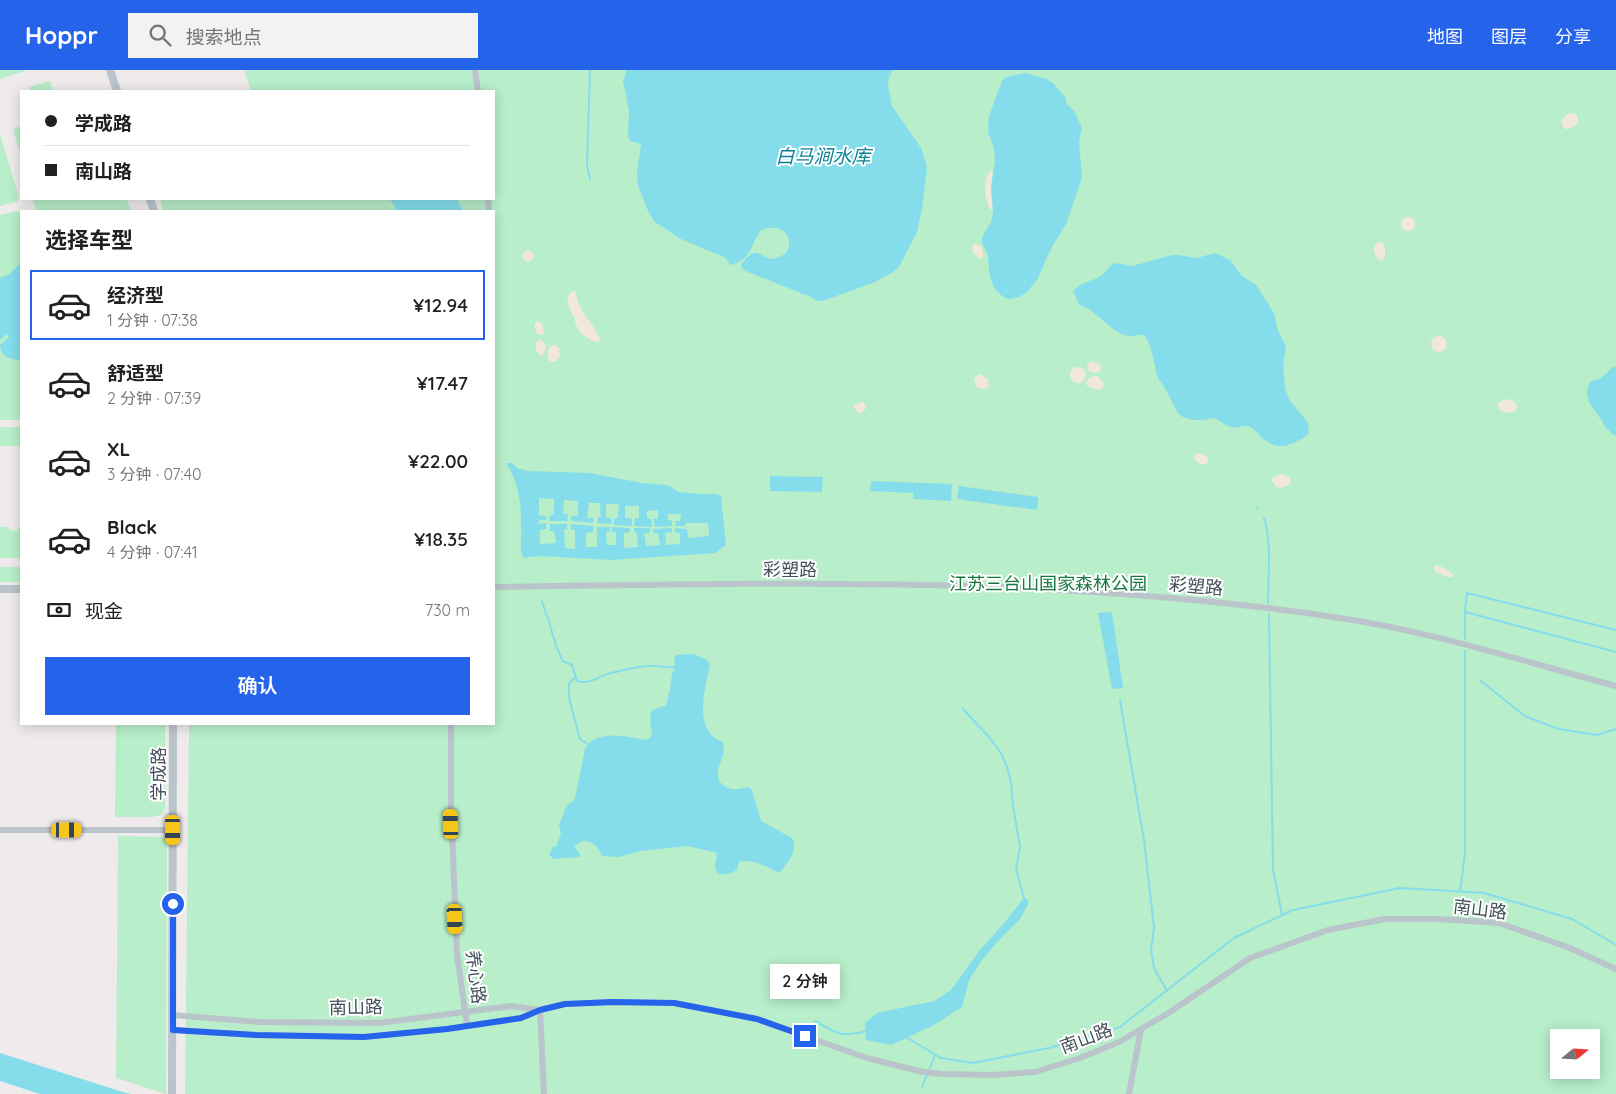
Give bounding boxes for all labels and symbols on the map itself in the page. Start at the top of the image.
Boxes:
water label: 白马涧水库 [775,144,873,168]
street label: 彩塑路 [763,558,817,581]
park label: 江苏三台山国家森林公园 [949,572,1147,595]
street label: 彩塑路 [1168,572,1224,600]
street label: 学成路 [147,747,170,801]
car [442,809,459,839]
car [165,815,180,845]
car [52,823,82,838]
route start [162,893,184,915]
street label: 南山路 [1452,894,1508,924]
car [446,904,463,934]
street label: 养心路 [461,949,491,1005]
callout: 2 分钟 [770,964,840,998]
street label: 南山路 [329,995,383,1019]
street label: 南山路 [1057,1018,1115,1058]
route end [794,1025,816,1047]
north arrow [1550,1029,1600,1079]

